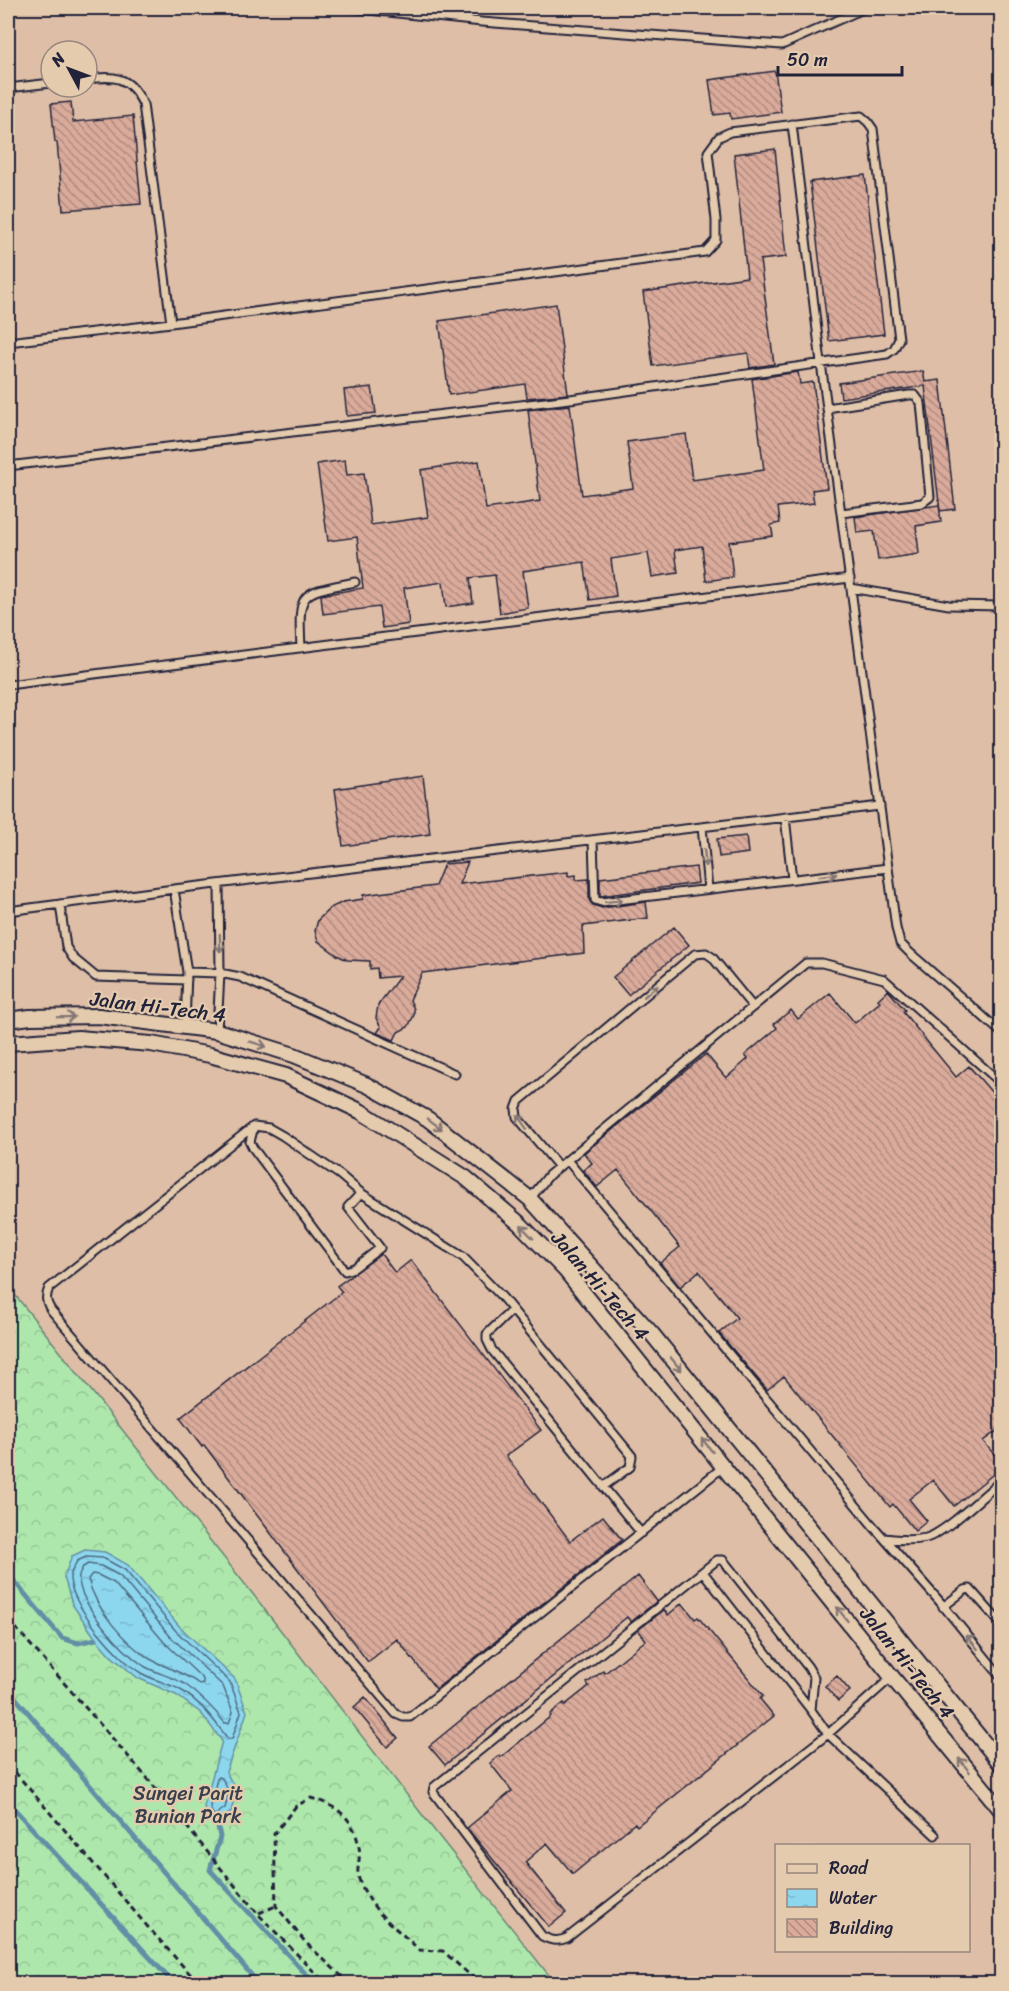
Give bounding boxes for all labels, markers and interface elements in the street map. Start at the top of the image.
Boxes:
north arrow [39,39,99,99]
scale bar [778,39,902,77]
text: 50 m [787,44,828,76]
text: N [43,45,73,74]
one-way arrow [700,848,711,868]
one-way arrow [818,869,838,880]
one-way arrow [604,895,623,906]
one-way arrow [214,932,225,952]
street label: Jalan Hi-Tech 4 [87,981,228,1033]
one-way arrow [643,984,658,998]
one-way arrow [55,1011,75,1022]
one-way arrow [248,1039,267,1050]
one-way arrow [516,1114,528,1130]
one-way arrow [426,1118,442,1131]
street label: Jalan Hi-Tech 4 [541,1222,658,1349]
one-way arrow [520,1224,535,1239]
one-way arrow [670,1356,683,1372]
one-way arrow [700,1438,714,1453]
street label: Jalan Hi-Tech 4 [850,1598,964,1727]
one-way arrow [835,1606,848,1622]
one-way arrow [966,1635,979,1651]
one-way arrow [958,1757,971,1773]
park label: Sungei Parit Bunian Park [133,1776,243,1834]
legend [775,1844,970,1952]
text: Road [829,1852,869,1884]
text: Water [829,1882,878,1914]
text: Building [829,1912,893,1944]

